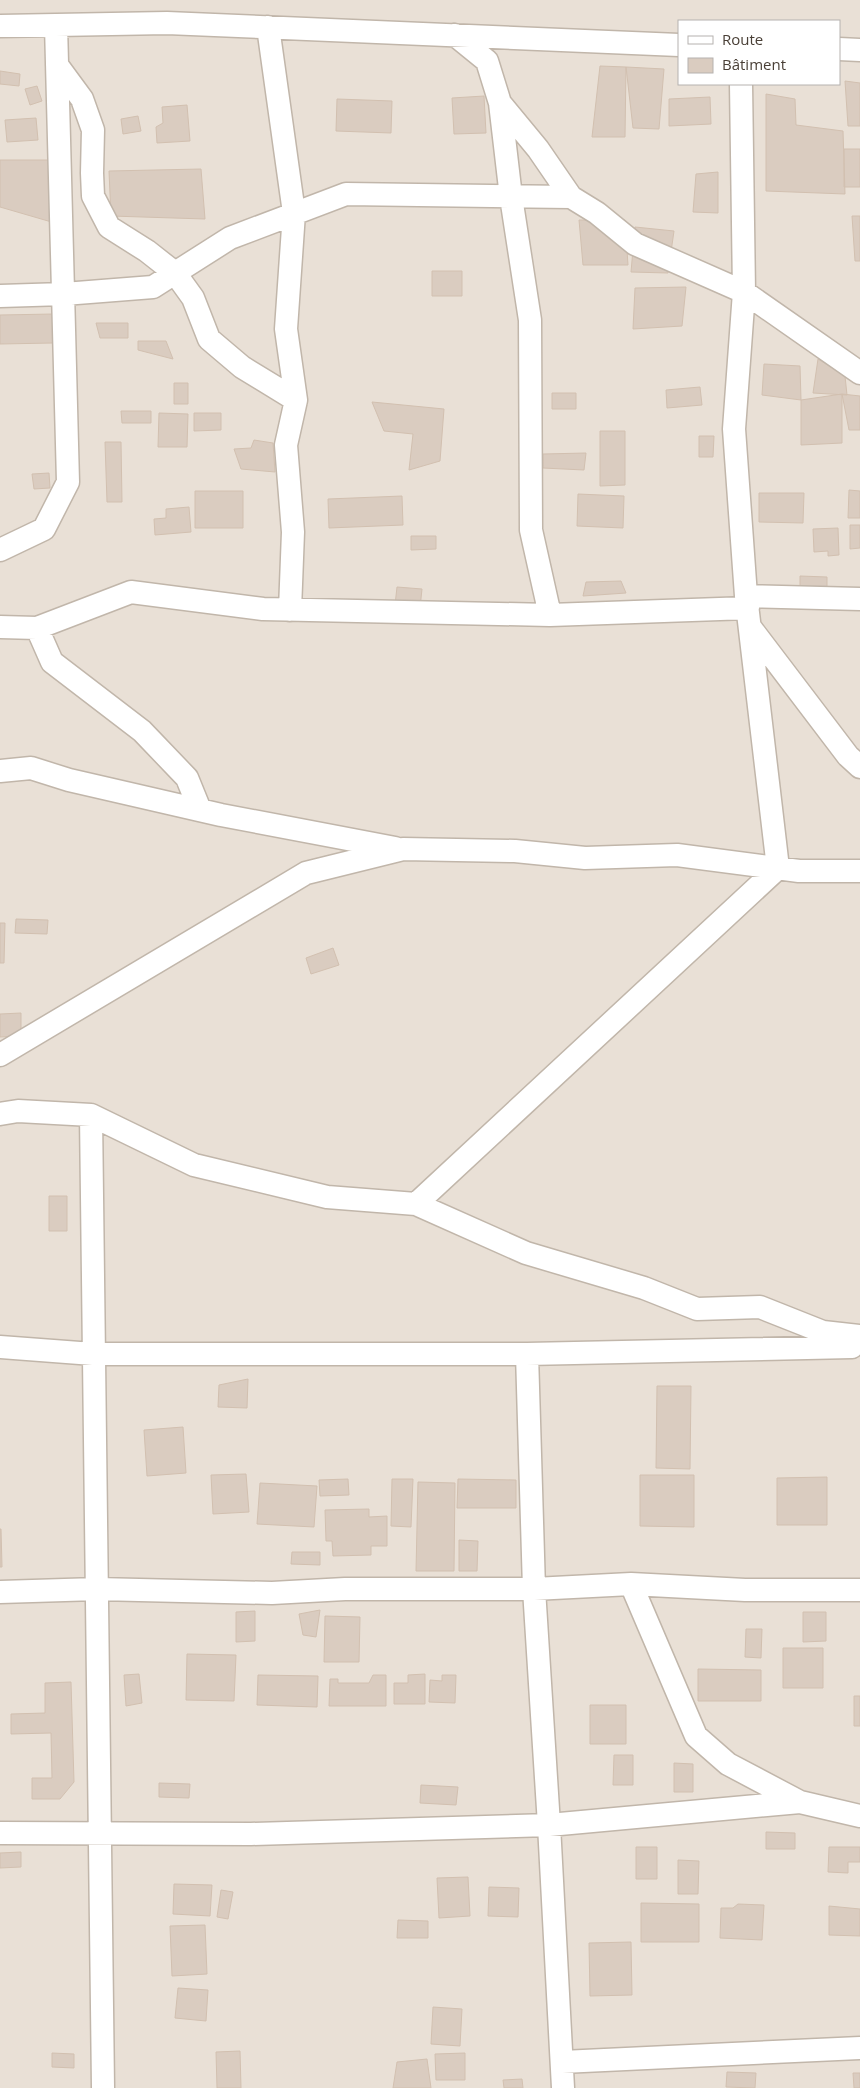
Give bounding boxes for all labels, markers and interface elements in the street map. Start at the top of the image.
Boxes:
legend [678,20,840,85]
text: Route [722,29,763,49]
text: Bâtiment [722,54,786,74]

